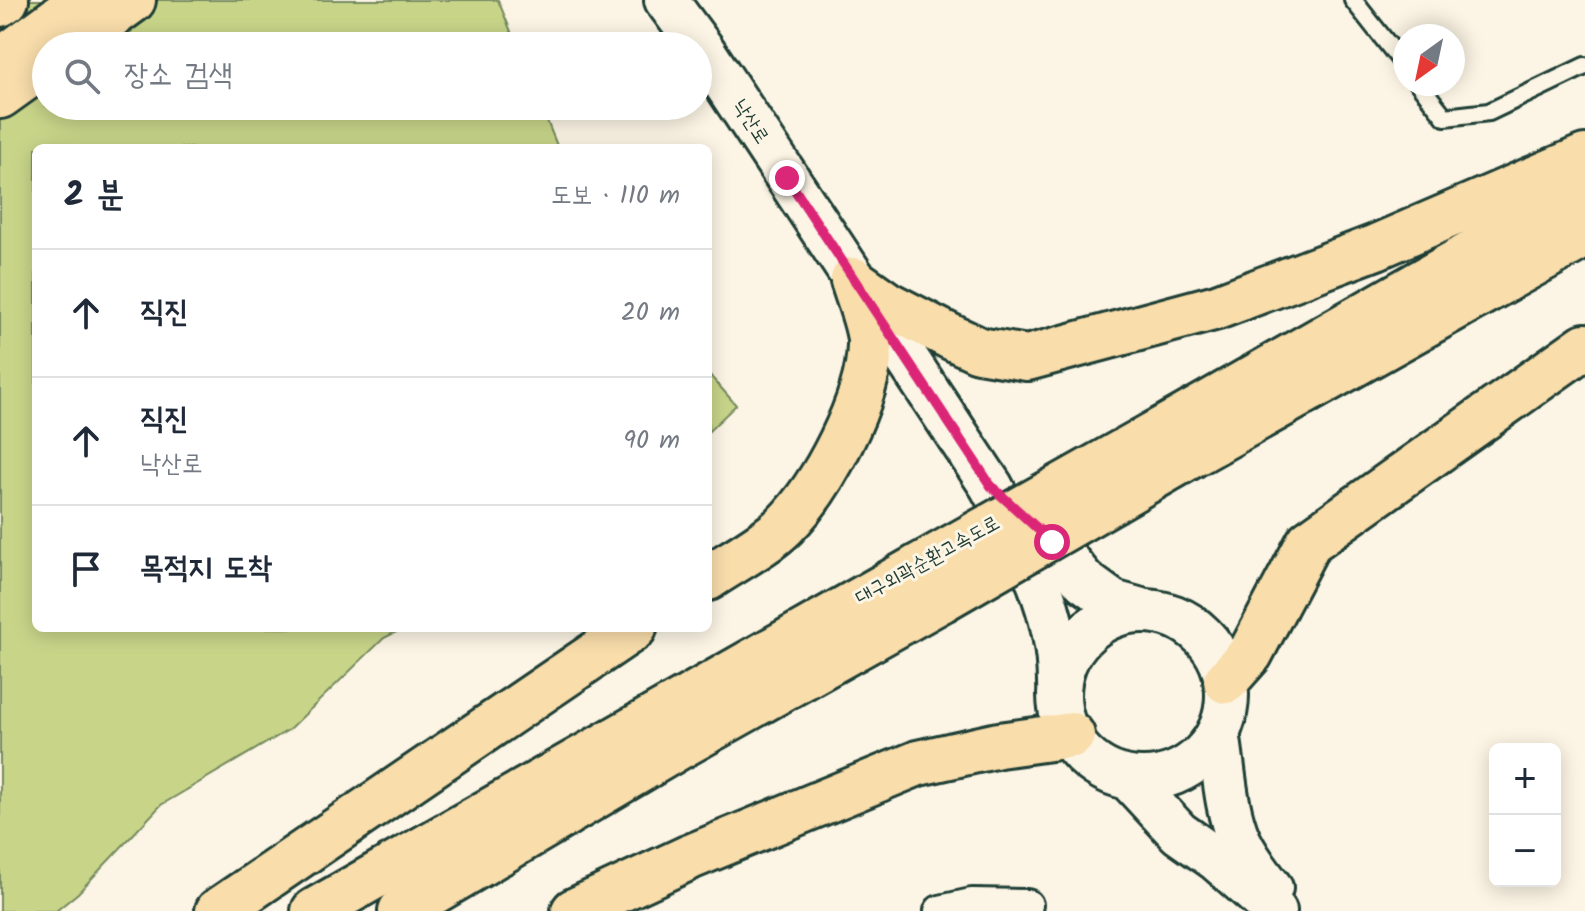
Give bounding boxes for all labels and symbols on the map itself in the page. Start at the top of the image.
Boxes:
north arrow [1393,24,1465,96]
street label: 낙산로 [723,93,777,151]
route end [769,160,805,196]
street label: 대구외곽순환고속도로 [850,508,1006,614]
route start [1034,524,1070,560]

